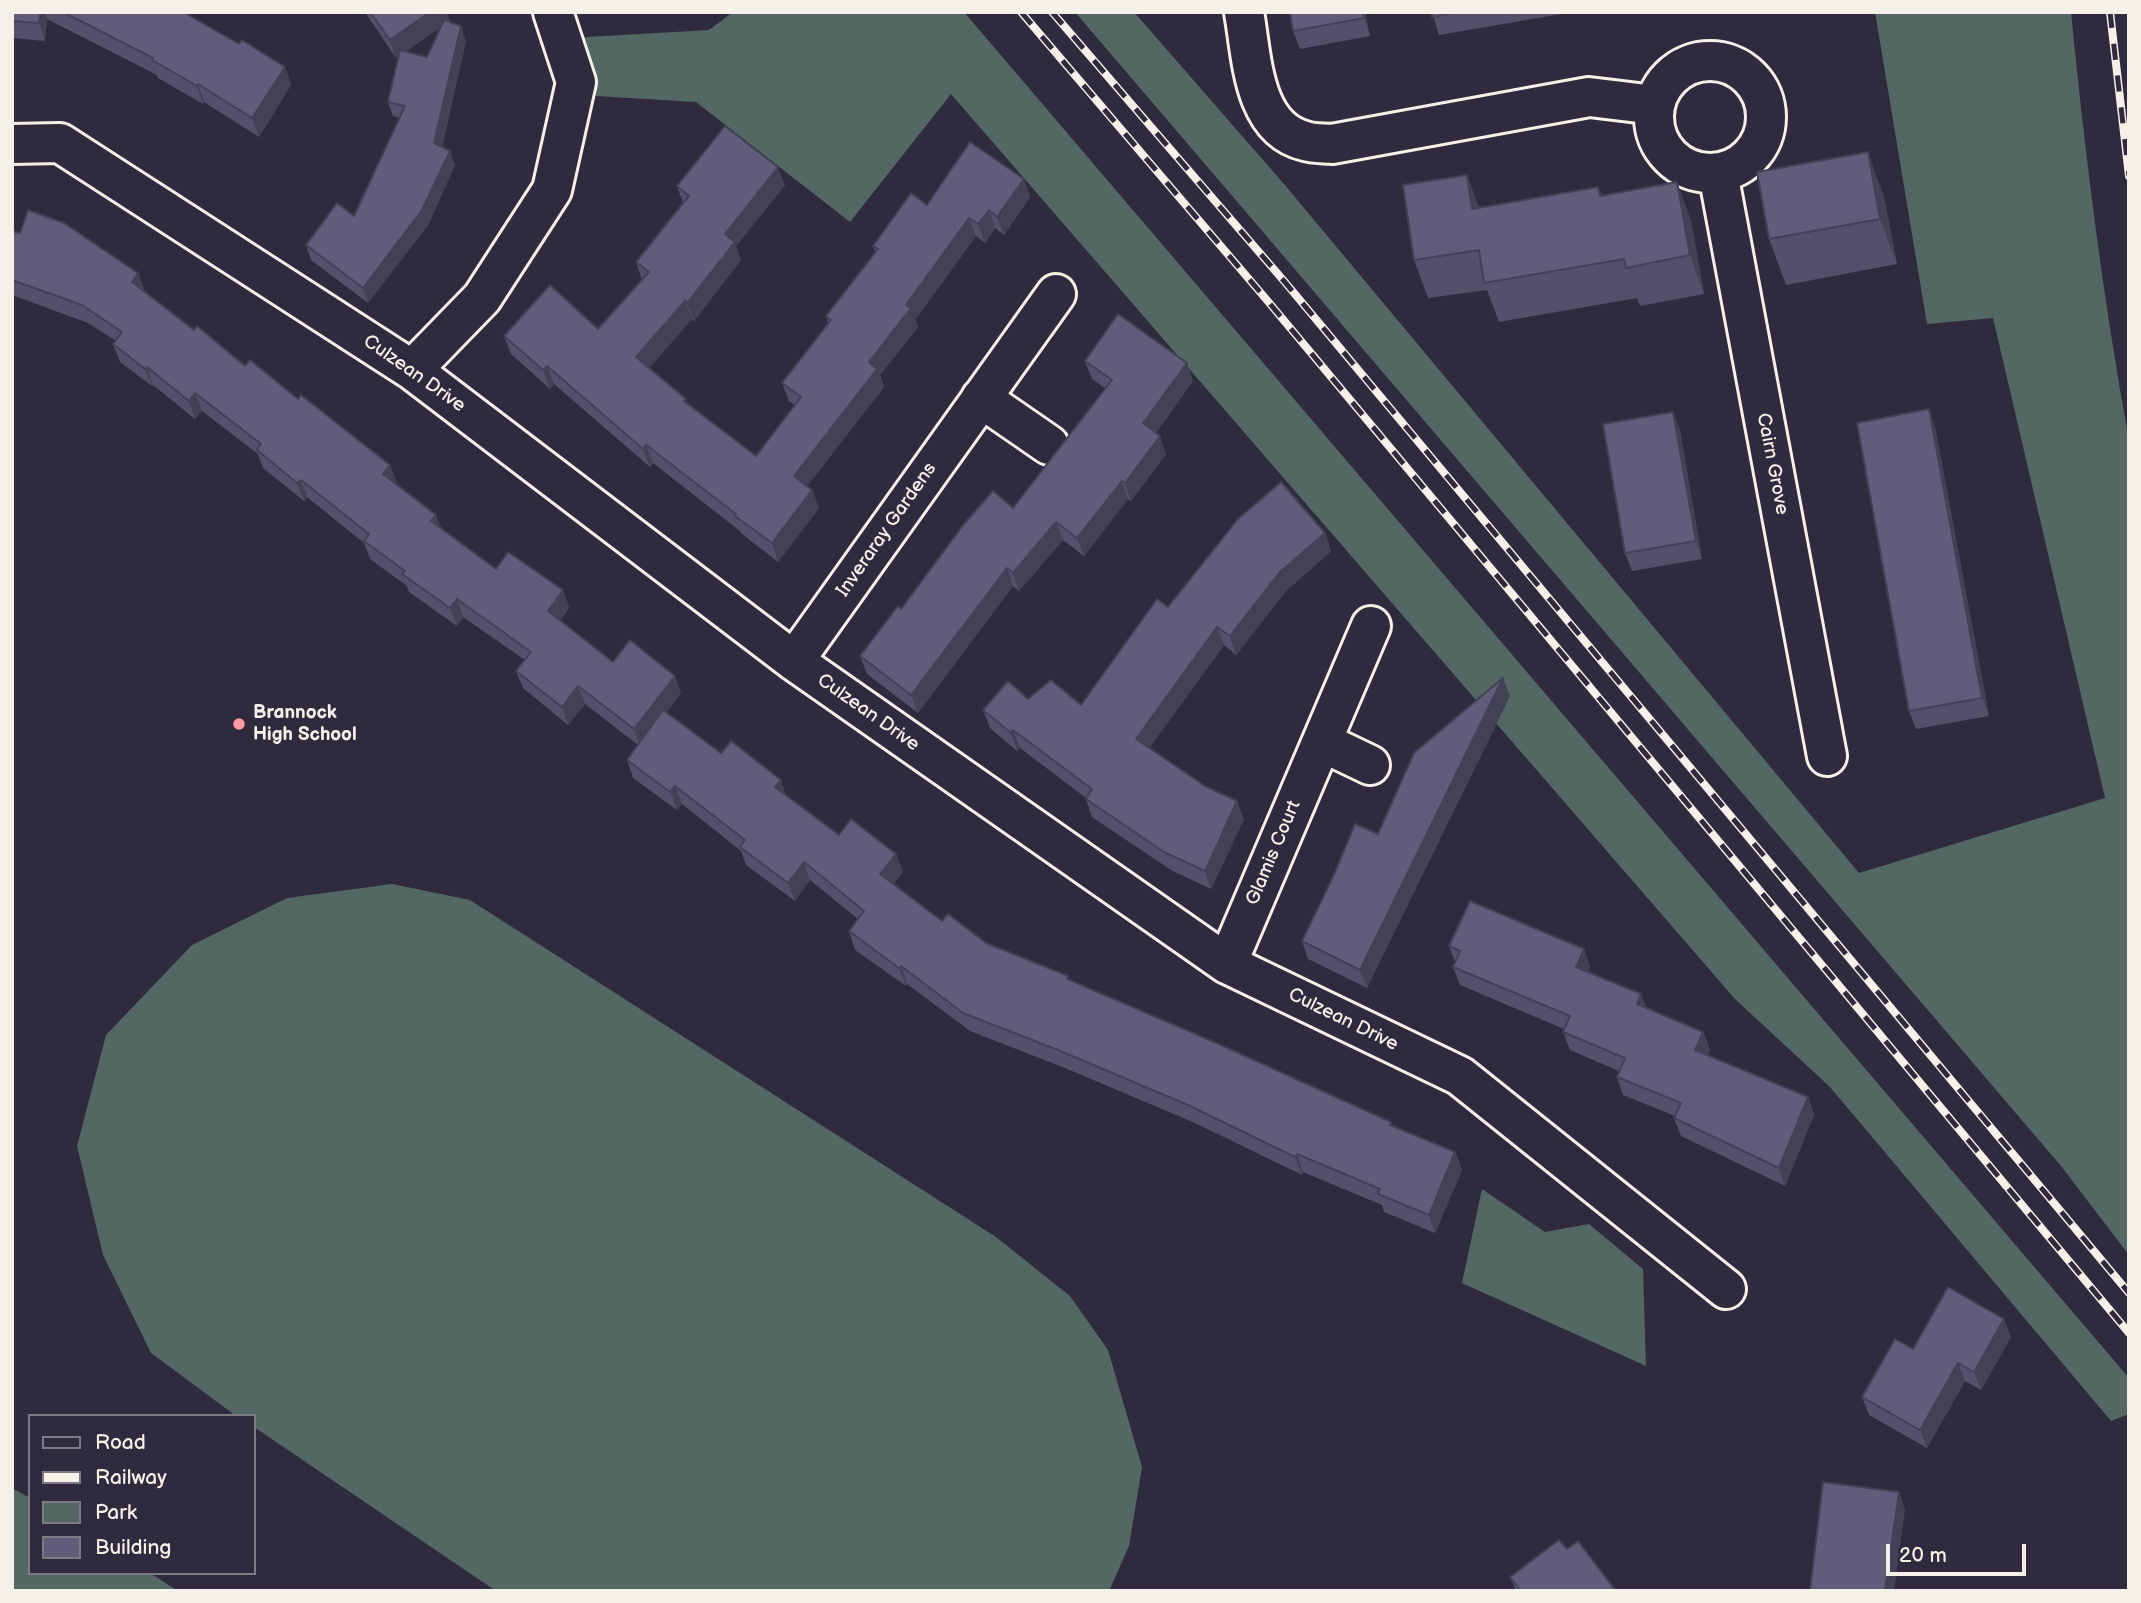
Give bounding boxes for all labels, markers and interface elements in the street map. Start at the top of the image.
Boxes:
street label: Culzean Drive [358,330,470,418]
street label: Cairn Grove [1751,411,1793,517]
street label: Inveraray Gardens [832,458,942,602]
street label: Culzean Drive [812,669,924,757]
place label: Brannock High School [253,702,357,746]
marker: Brannock High School [231,716,247,732]
street label: Glamis Court [1242,797,1306,909]
street label: Culzean Drive [1284,984,1402,1056]
legend [28,1414,256,1575]
text: Road [95,1430,146,1455]
text: Railway [95,1465,167,1490]
text: Park [95,1500,137,1525]
scale bar [1889,1530,2029,1574]
text: Building [95,1535,171,1560]
text: 20 m [1899,1543,1947,1568]

